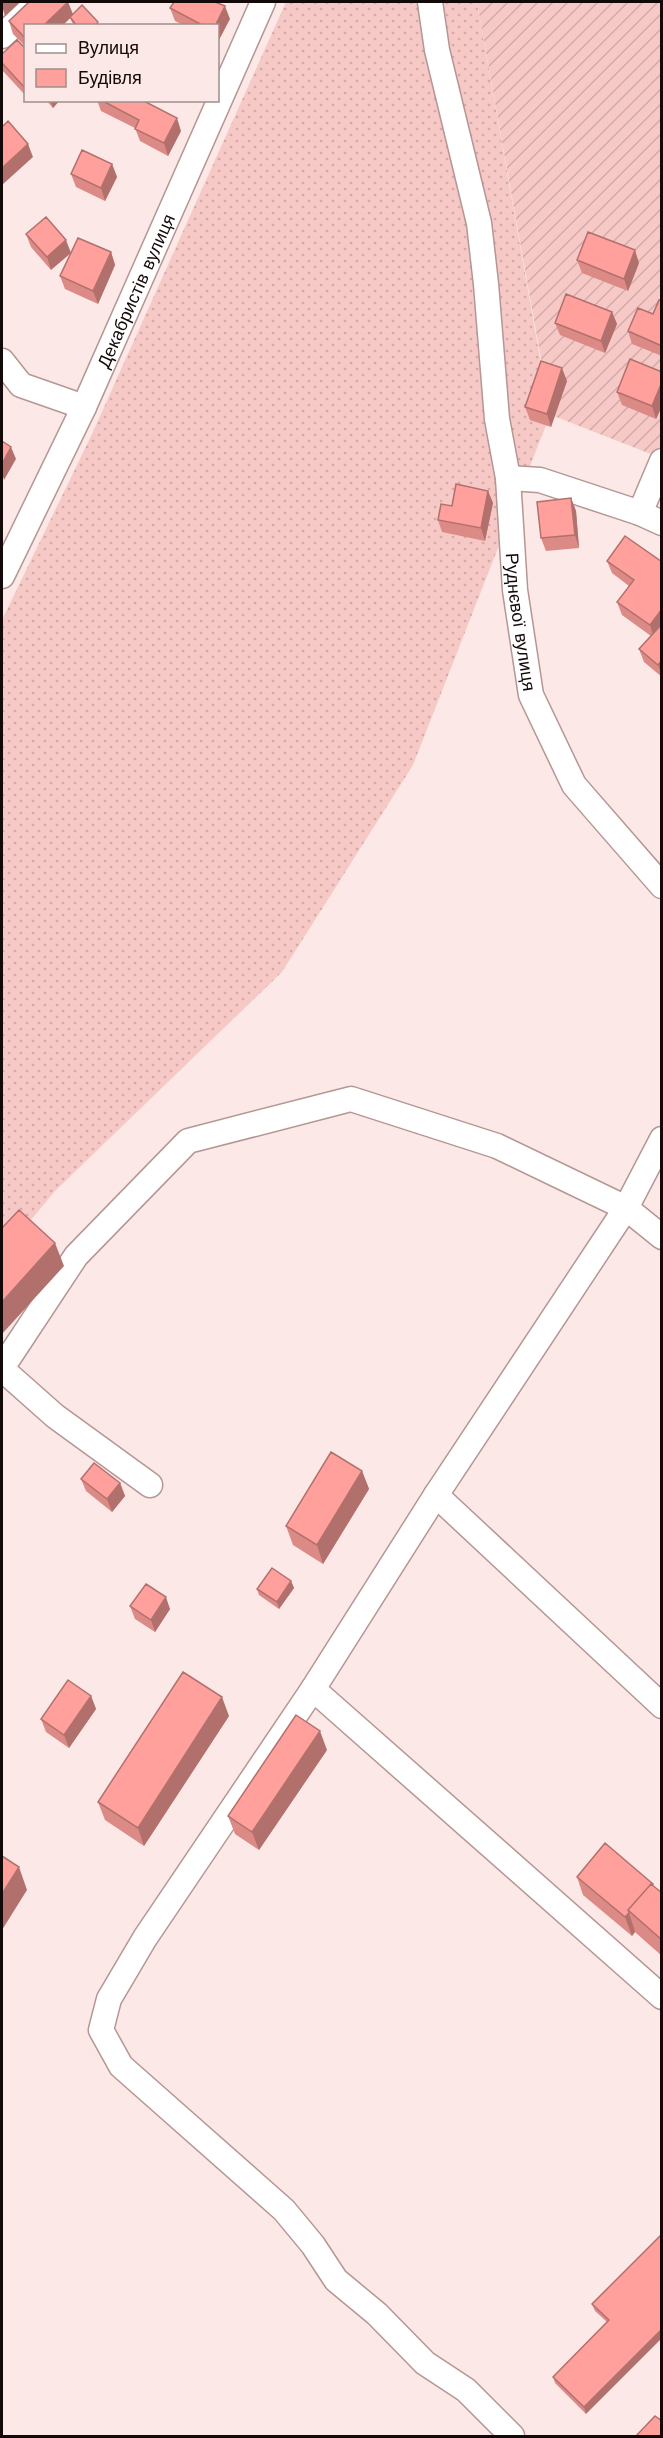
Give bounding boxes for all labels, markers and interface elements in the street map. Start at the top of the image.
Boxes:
legend [24,24,219,102]
text: Вулиця [78,37,139,58]
text: Будівля [78,67,142,88]
street label: Декабристів вулиця [92,210,179,371]
street label: Руднєвої вулиця [502,552,541,692]

